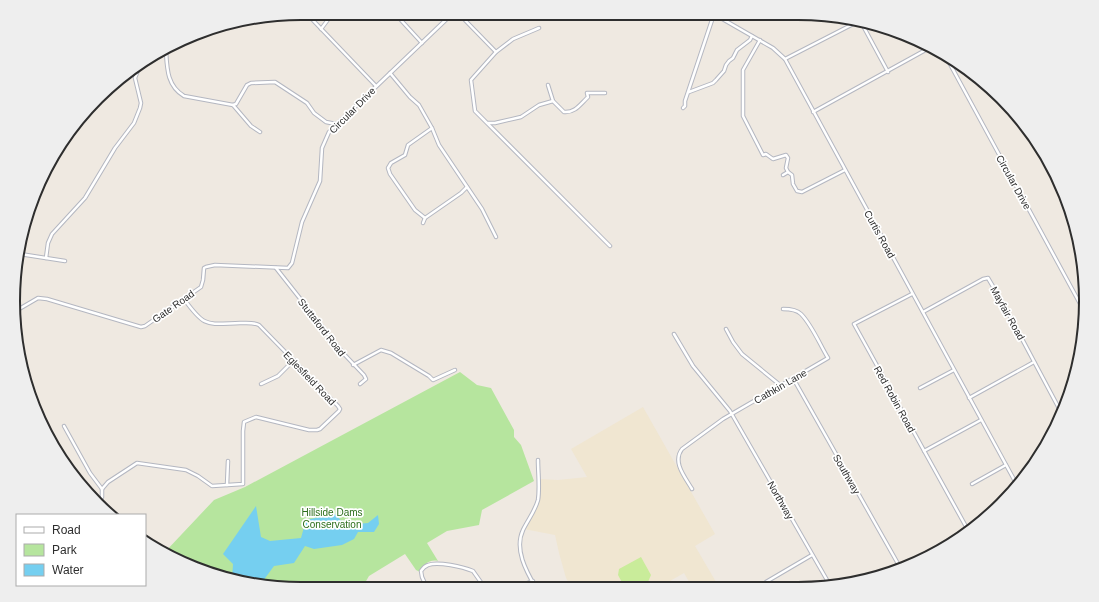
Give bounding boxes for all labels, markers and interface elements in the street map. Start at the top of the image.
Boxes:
street label: Circular Drive [327,85,378,136]
street label: Circular Drive [994,153,1033,212]
street label: Curtis Road [862,208,897,260]
street label: Mayfair Road [988,285,1027,342]
street label: Gate Road [150,288,196,325]
street label: Stuttaford Road [296,296,348,358]
street label: Eglesfield Road [281,349,338,407]
street label: Red Robin Road [872,364,917,434]
street label: Cathkin Lane [752,367,809,406]
street label: Southway [831,452,862,496]
street label: Northway [765,479,796,521]
park label: Hillside Dams Conservation [301,507,363,530]
legend [16,514,146,586]
text: Road [52,523,81,537]
text: Park [52,543,78,557]
text: Water [52,563,84,577]

